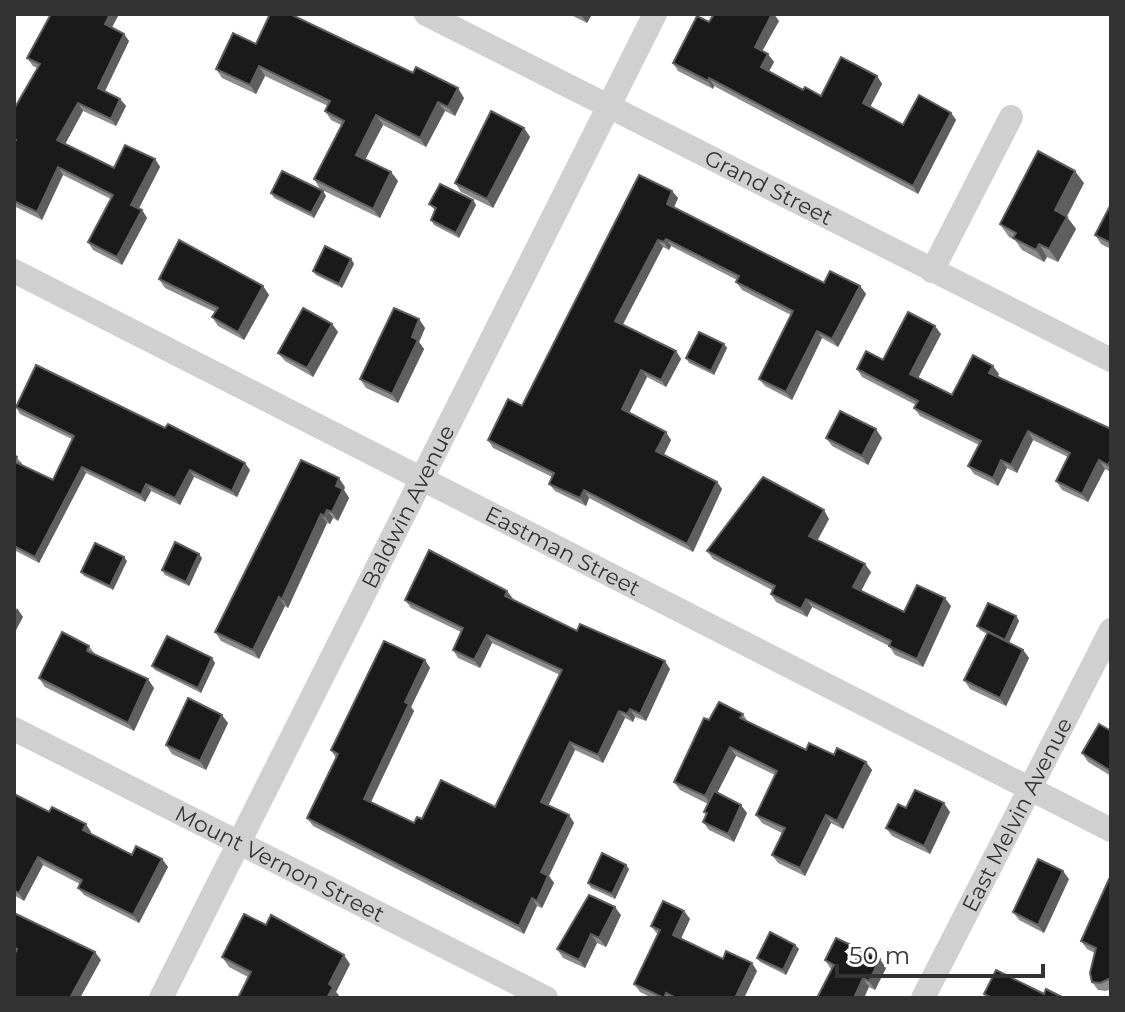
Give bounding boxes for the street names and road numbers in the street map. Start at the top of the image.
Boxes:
street label: Grand Street [700,144,837,231]
street label: Baldwin Avenue [356,420,461,593]
street label: Eastman Street [480,500,645,602]
street label: East Melvin Avenue [956,713,1078,917]
street label: Mount Vernon Street [170,800,389,928]

